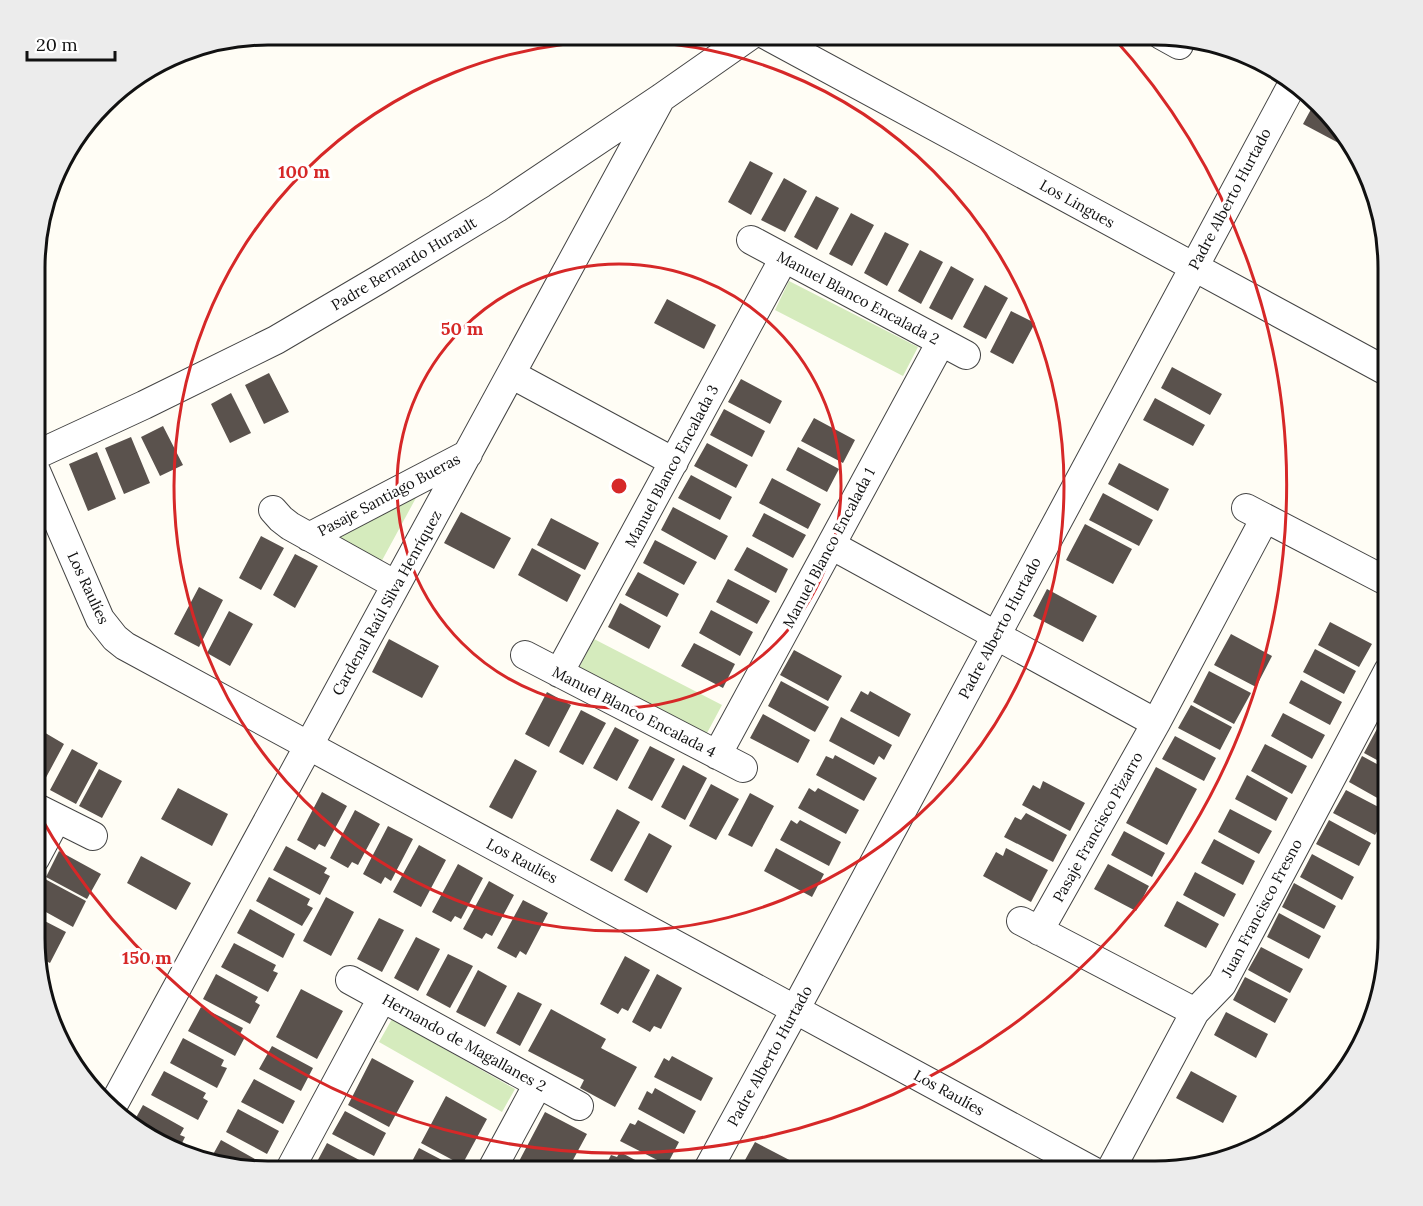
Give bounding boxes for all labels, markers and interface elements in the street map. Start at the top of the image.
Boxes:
scale bar [27,24,116,62]
text: 20 m [36,33,78,56]
street label: Padre Alberto Hurtado [1184,124,1275,273]
text: 100 m [278,160,330,183]
street label: Los Lingues [1036,175,1118,232]
street label: Padre Bernardo Hurault [328,213,480,315]
street label: Manuel Blanco Encalada 2 [774,247,943,348]
text: 50 m [441,317,484,340]
street label: Manuel Blanco Encalada 3 [621,381,723,550]
street label: Pasaje Santiago Bueras [314,449,463,540]
street label: Manuel Blanco Encalada 1 [778,464,879,631]
centre of rings [609,476,629,496]
street label: Cardenal Raúl Silva Henríquez [328,507,446,699]
street label: Los Raulíes [63,549,114,627]
street label: Padre Alberto Hurtado [954,553,1045,702]
street label: Manuel Blanco Encalada 4 [549,662,719,761]
street label: Pasaje Francisco Pizarro [1048,748,1147,905]
street label: Los Raulíes [483,834,561,887]
street label: Juan Francisco Fresno [1217,835,1306,981]
text: 150 m [122,946,172,969]
street label: Padre Alberto Hurtado [723,982,816,1129]
street label: Hernando de Magallanes 2 [379,990,549,1096]
street label: Los Raulíes [911,1065,988,1120]

